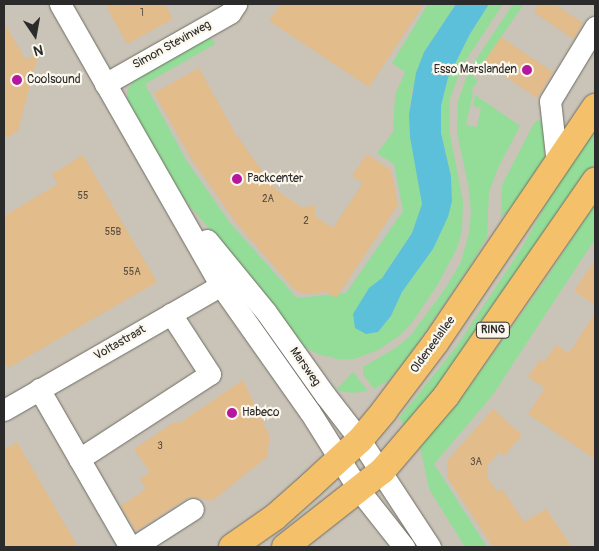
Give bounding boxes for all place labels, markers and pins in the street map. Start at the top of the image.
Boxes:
place label: Esso Marslanden [434,63,517,77]
marker: Esso Marslanden [521,64,533,76]
place label: Coolsound [27,73,81,87]
marker: Coolsound [11,74,23,86]
place label: Packcenter [247,172,303,186]
marker: Packcenter [231,173,243,185]
place label: Habeco [242,406,280,420]
marker: Habeco [226,407,238,419]

